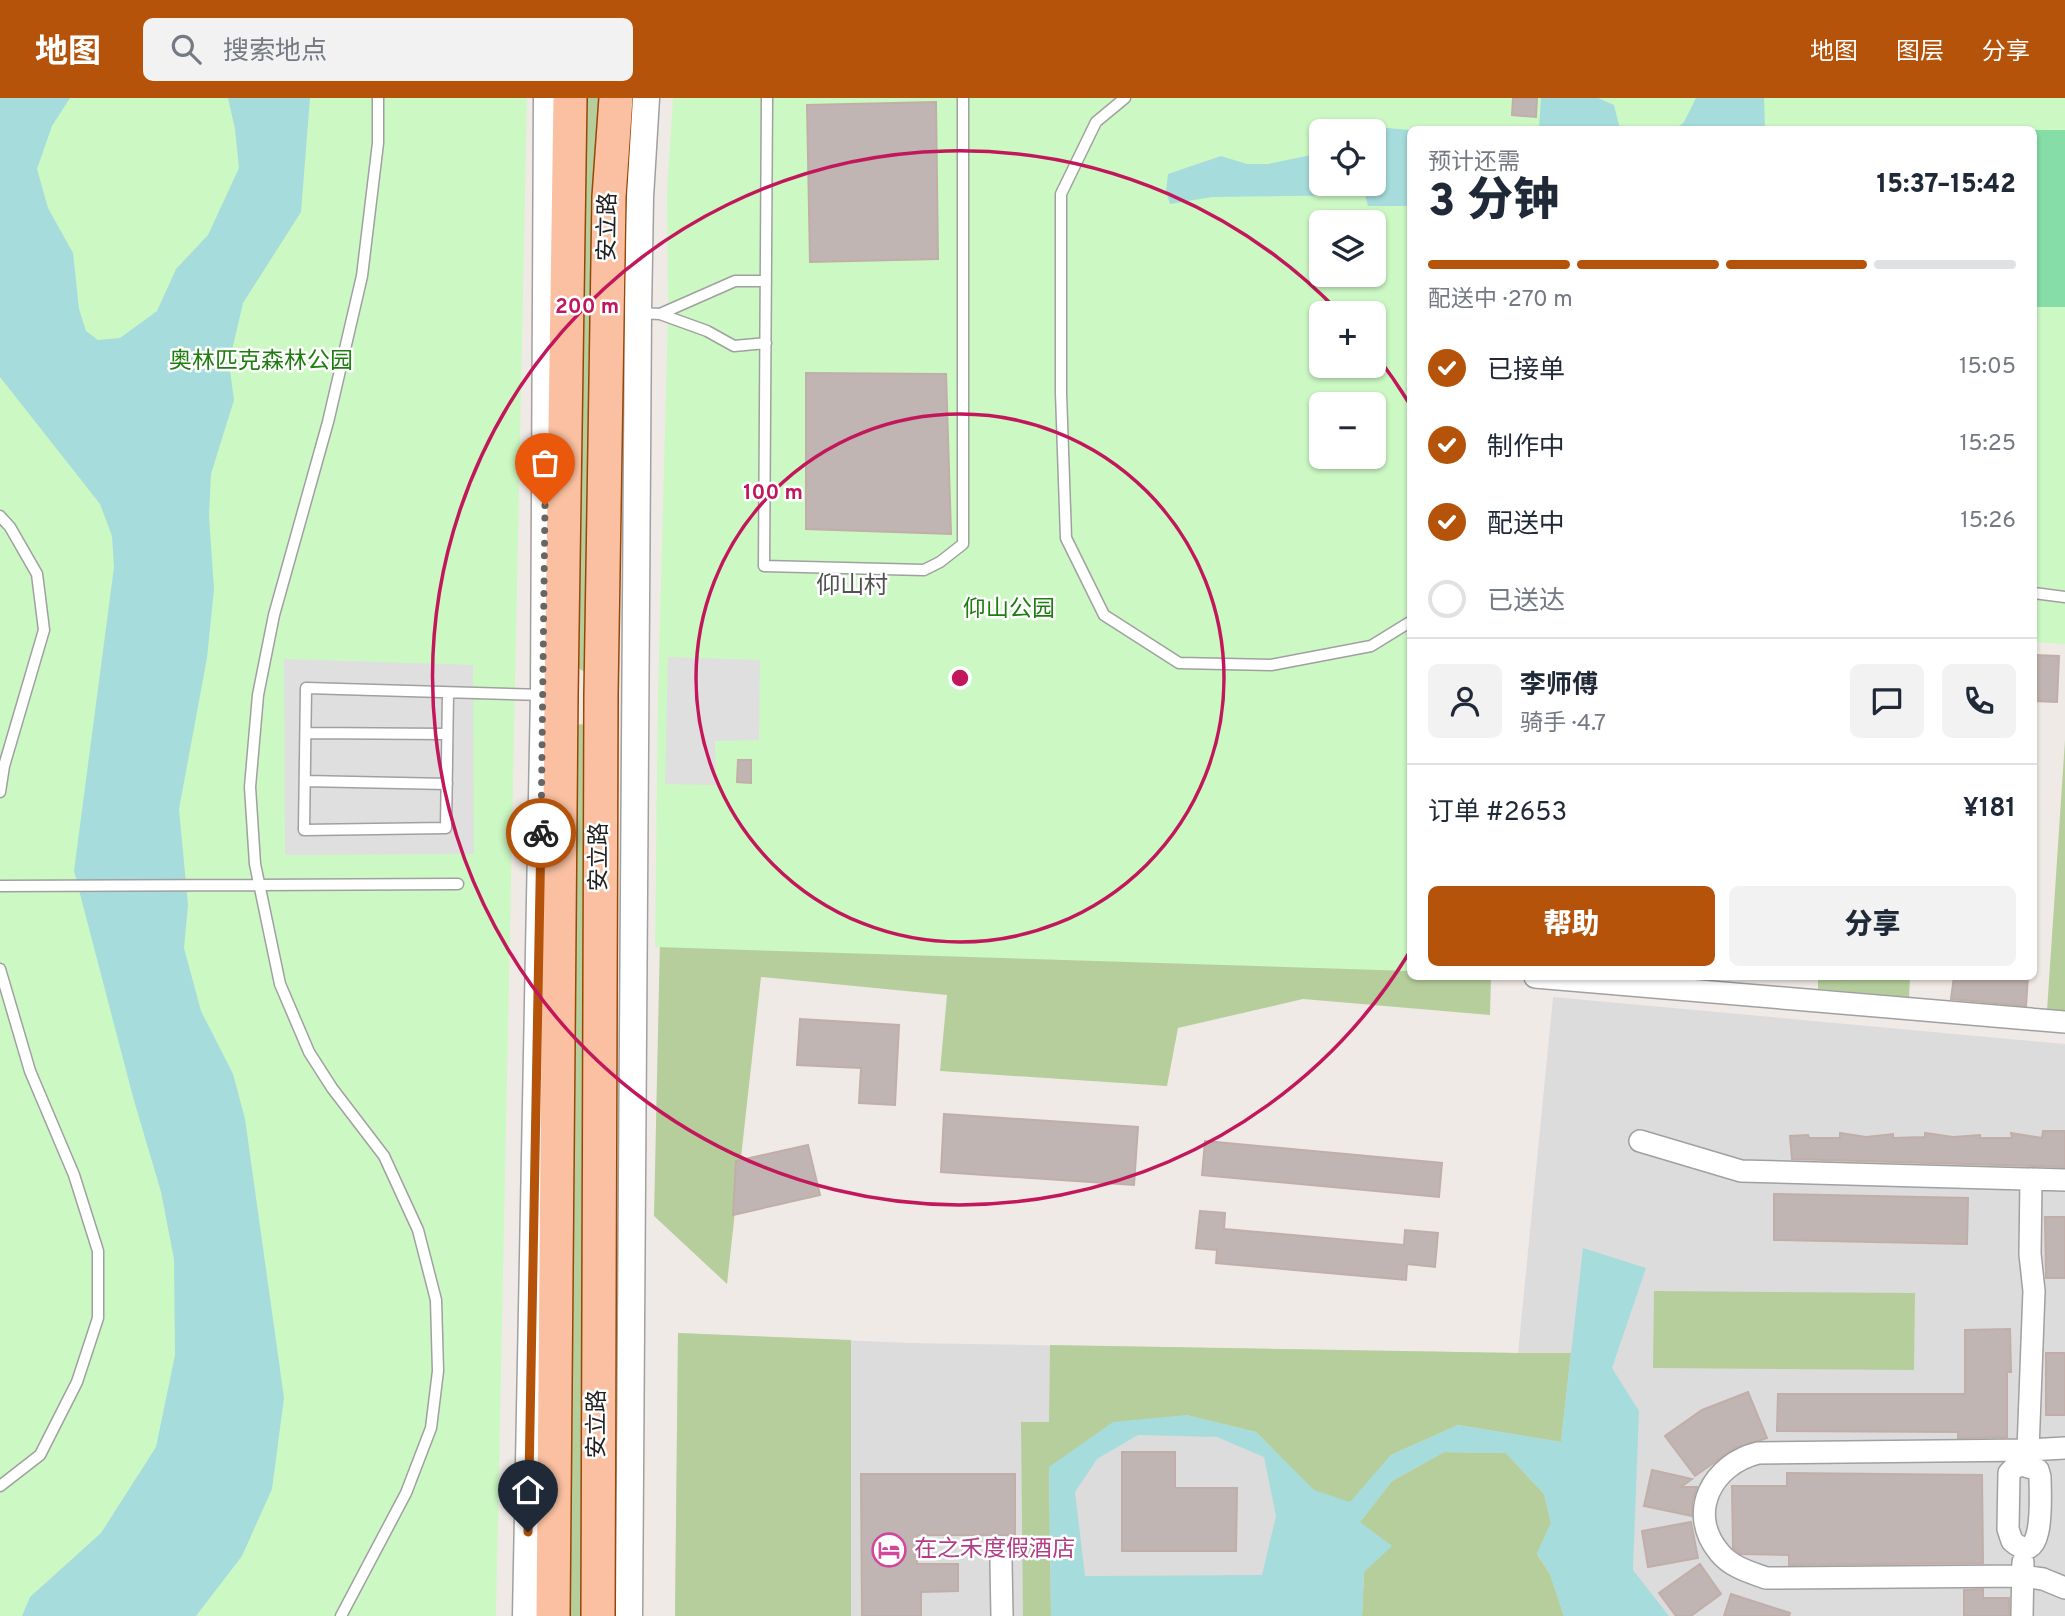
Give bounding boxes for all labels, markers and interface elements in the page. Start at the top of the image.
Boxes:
search box [143,18,633,81]
icon: search [167,30,205,68]
text: 地图 [35,33,101,75]
text: 搜索地点 [223,36,327,69]
text: 地图 [1810,38,1858,68]
text: 图层 [1896,38,1944,68]
text: 分享 [1982,38,2030,68]
map controls [1309,119,1386,469]
button: locate [1309,119,1386,196]
text: 预计还需 [1428,149,1520,178]
text: 15:37–15:42 [1877,169,2016,202]
text: 3 分钟 [1428,174,1559,233]
street label: 安立路 [594,192,624,262]
button: layers [1309,210,1386,287]
text: 配送中 · 270 m [1428,286,1573,315]
text: 200 m [555,294,619,321]
button: + [1309,301,1386,378]
park label: 奥林匹克森林公园 [169,348,353,377]
icon: check [1428,349,1466,387]
text: 15:05 [1959,353,2016,382]
text: 已接单 [1487,355,1565,388]
button: − [1309,392,1386,469]
icon: check [1428,426,1466,464]
text: 15:25 [1960,430,2016,459]
text: 制作中 [1487,432,1565,465]
pin [515,433,575,505]
icon: bag [526,444,564,482]
text: 100 m [743,480,803,507]
icon: check [1428,503,1466,541]
text: 15:26 [1960,507,2016,536]
text: 配送中 [1487,509,1565,542]
district label: 仰山村 [816,572,888,602]
text: 已送达 [1487,586,1565,619]
park label: 仰山公园 [963,596,1055,625]
button: person [1428,664,1502,738]
button: chat [1850,664,1924,738]
button: phone [1942,664,2016,738]
centre of rings [948,666,972,690]
text: 李师傅 [1520,670,1598,703]
text: 骑手 · 4.7 [1520,710,1606,739]
text: ¥181 [1963,793,2016,826]
text: 订单 #2653 [1428,797,1567,830]
courier [506,798,576,868]
icon: bike [522,814,560,852]
street label: 安立路 [586,823,615,892]
button: 帮助 [1428,886,1715,966]
button: 分享 [1729,886,2016,966]
street label: 安立路 [584,1390,613,1459]
pin [498,1460,558,1532]
icon: home [509,1471,547,1509]
hotel icon: 在之禾度假酒店 [870,1531,908,1569]
place label: 在之禾度假酒店 [914,1536,1075,1565]

